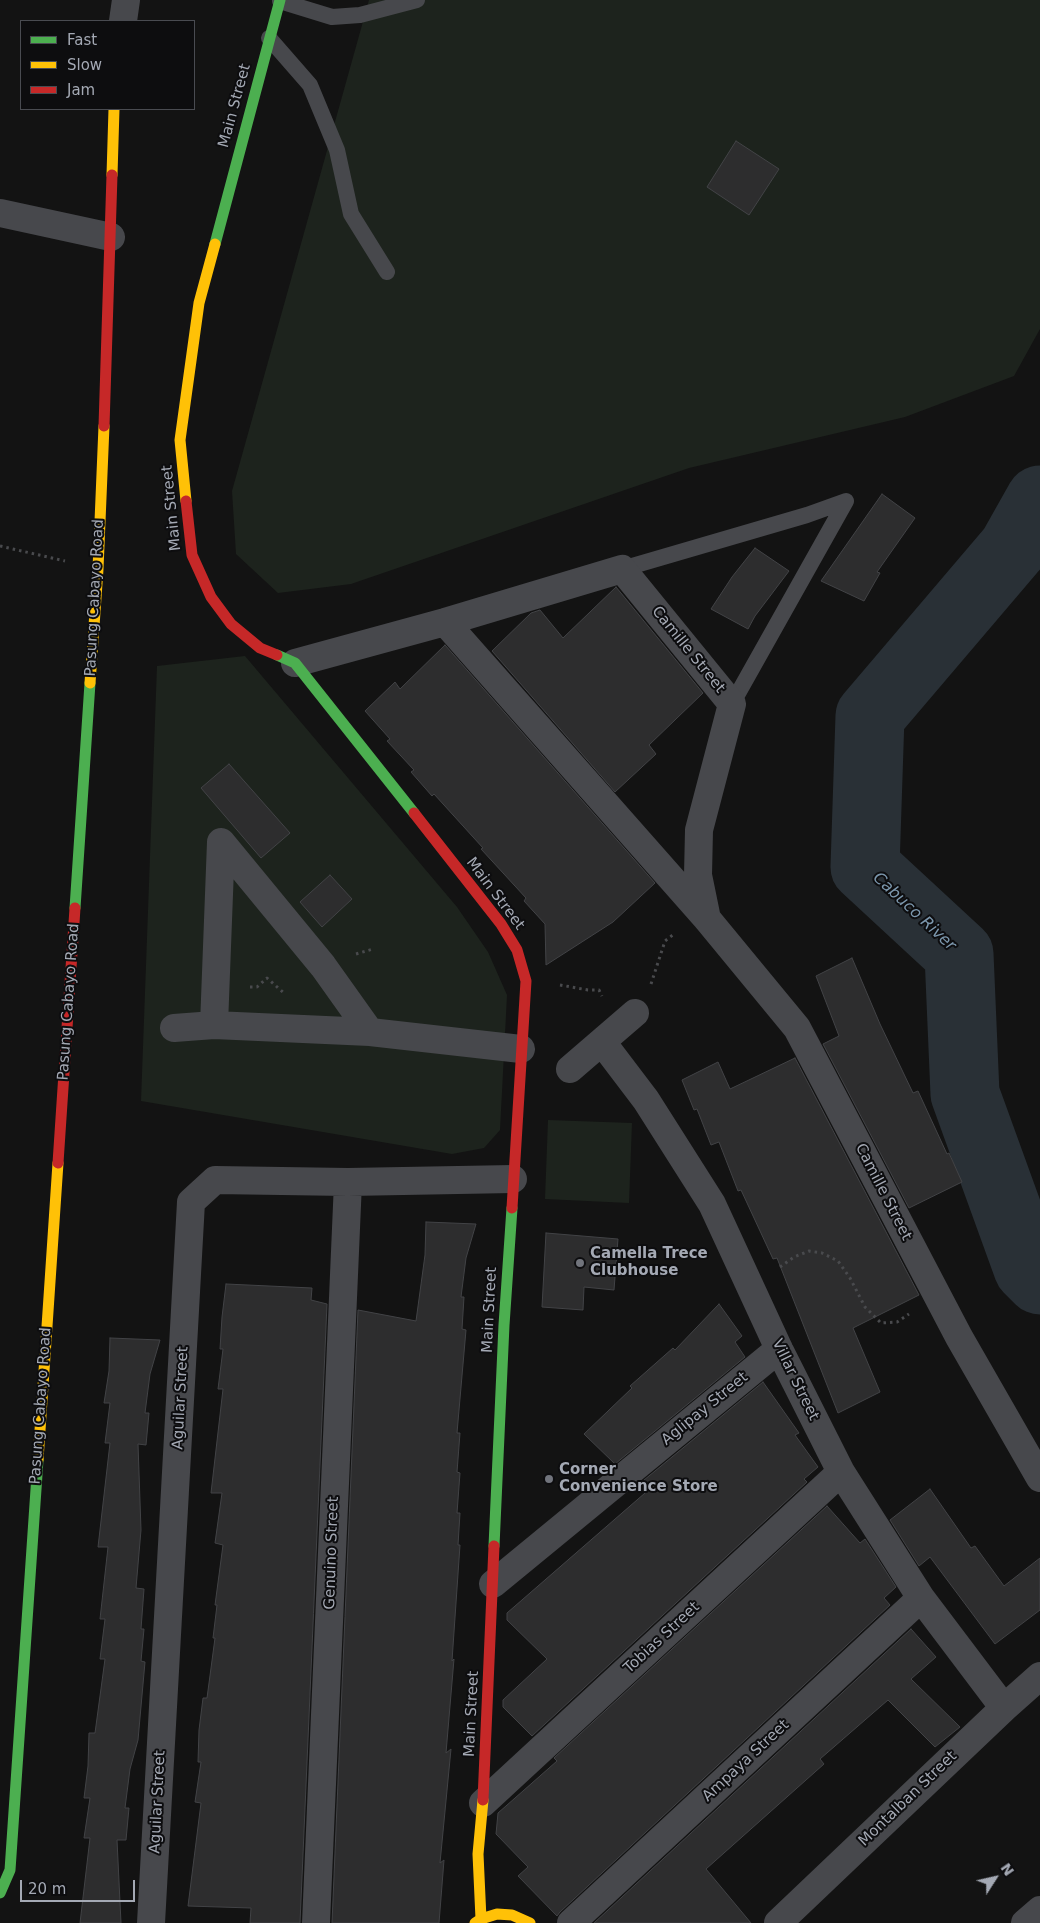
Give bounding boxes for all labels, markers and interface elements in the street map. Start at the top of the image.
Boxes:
legend [20,20,195,110]
text: Fast [67,31,97,49]
text: Slow [67,56,102,74]
street label: Main Street [215,62,255,150]
text: Jam [67,81,95,99]
street label: Main Street [159,464,185,552]
street label: Pasung Cabayo Road [82,519,108,677]
street label: Camille Street [648,603,728,697]
street label: Main Street [462,854,528,934]
water label: Cabuco River [869,869,959,955]
street label: Pasung Cabayo Road [55,923,83,1081]
street label: Camille Street [851,1141,915,1243]
place label: Camella Trece Clubhouse [590,1245,708,1280]
marker: Camella Trece Clubhouse [574,1257,586,1269]
street label: Main Street [479,1267,501,1353]
street label: Pasung Cabayo Road [27,1327,55,1485]
street label: Villar Street [768,1336,822,1424]
street label: Aguilar Street [169,1346,193,1450]
street label: Aglipay Street [658,1369,752,1449]
place label: Corner Convenience Store [559,1461,718,1496]
marker: Corner Convenience Store [543,1473,555,1485]
street label: Genuino Street [321,1496,343,1610]
street label: Tobias Street [620,1598,704,1678]
street label: Main Street [461,1671,483,1757]
street label: Ampaya Street [699,1716,793,1806]
street label: Montalban Street [855,1748,961,1850]
street label: Aguilar Street [146,1750,170,1854]
north arrow [970,1853,1020,1903]
text: N [997,1860,1017,1879]
scale bar [22,1870,138,1902]
text: 20 m [28,1880,66,1898]

